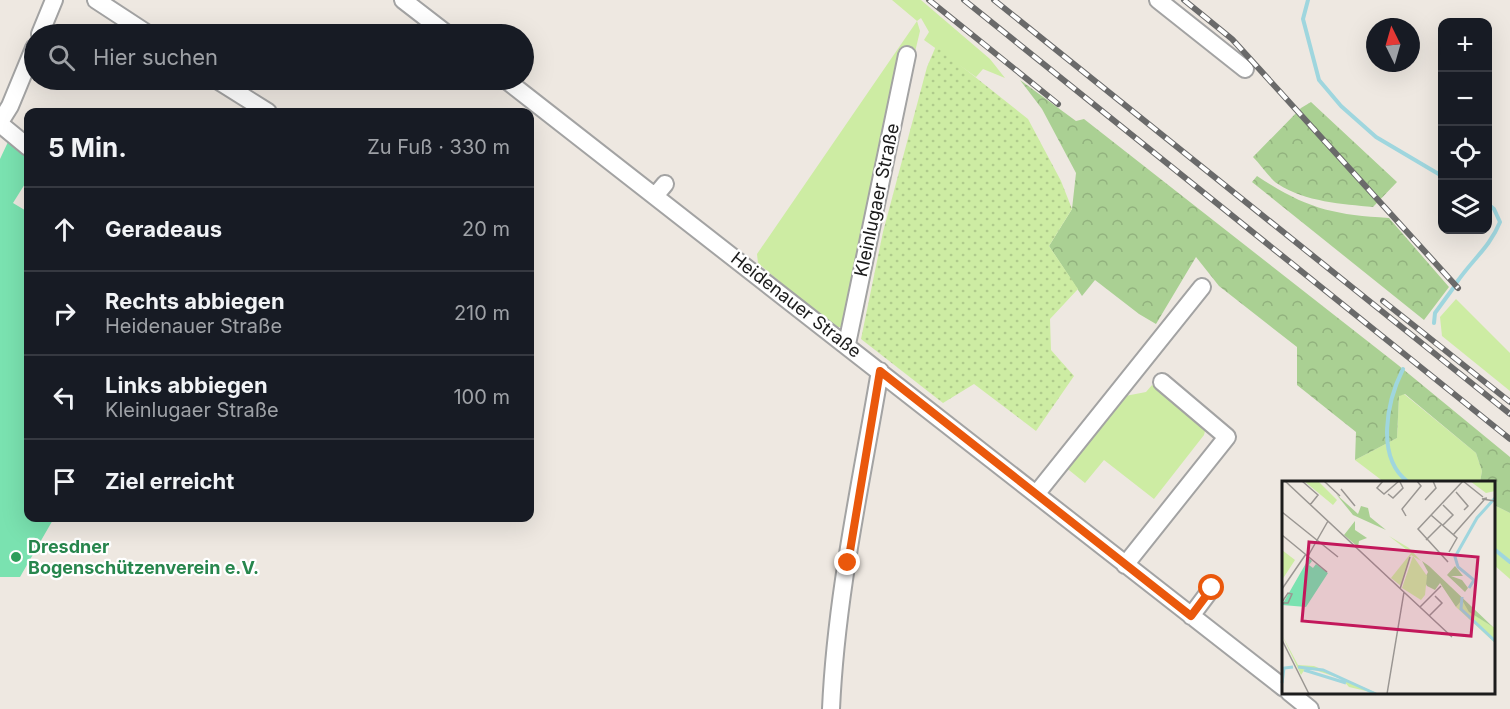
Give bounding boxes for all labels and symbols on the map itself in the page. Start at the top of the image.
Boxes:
north arrow [1366,18,1420,72]
street label: Kleinlugaer Straße [850,121,903,279]
street label: Heidenauer Straße [727,247,866,362]
inset map [1282,481,1495,694]
place label: Dresdner Bogenschützenverein e.V. [28,536,259,578]
route end [834,549,860,575]
marker: Dresdner Bogenschützenverein e.V. [9,550,23,564]
route start [1198,574,1224,600]

